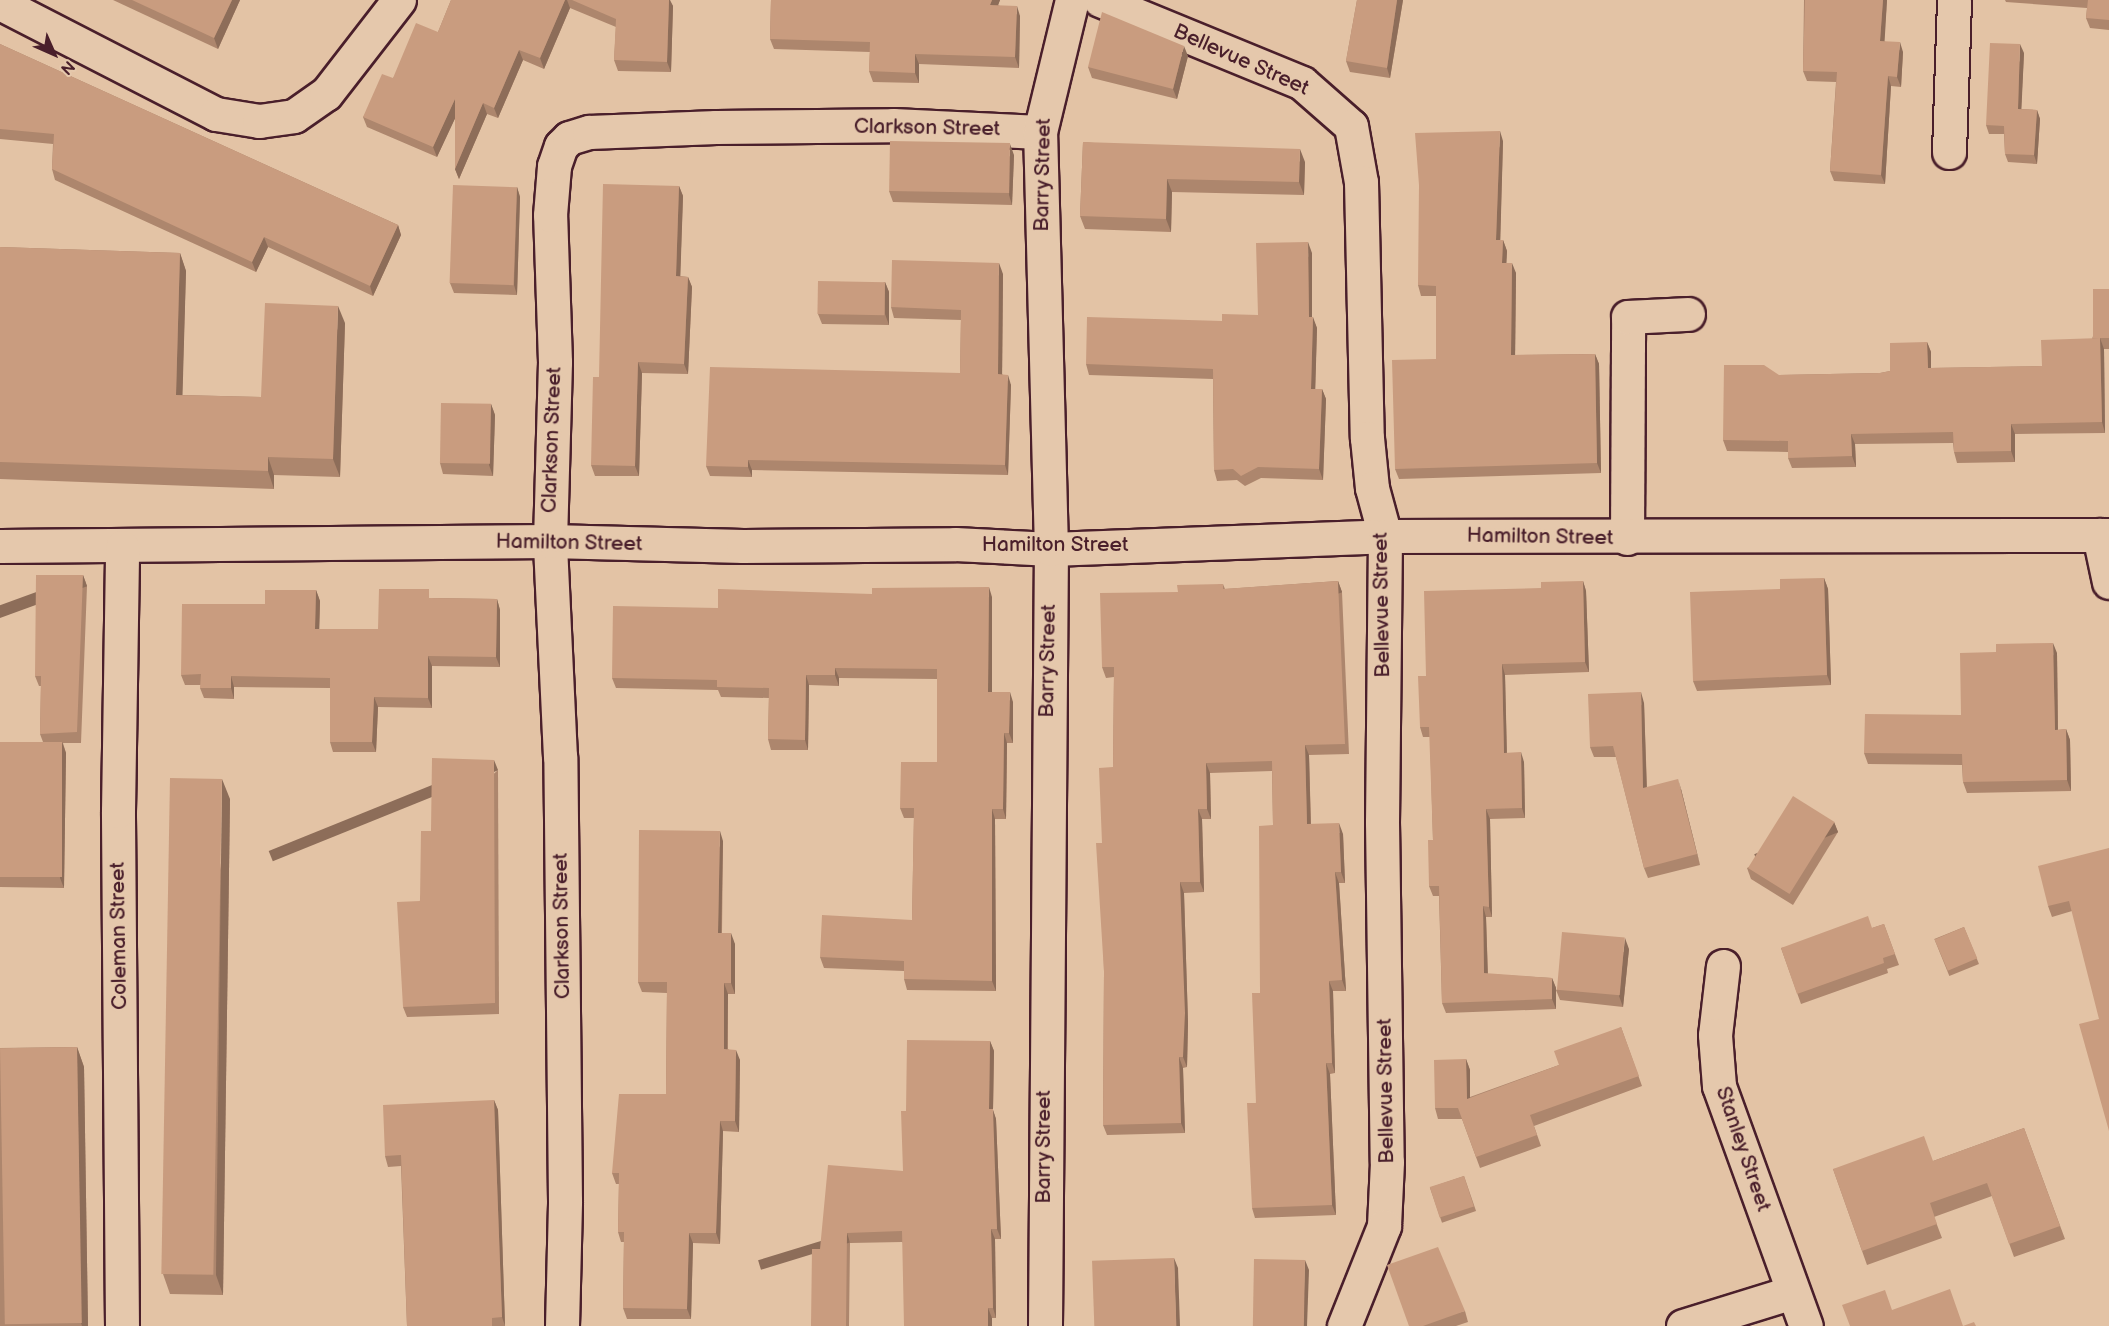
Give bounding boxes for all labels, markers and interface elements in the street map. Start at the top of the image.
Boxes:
street label: Bellevue Street [1169,19,1313,101]
north arrow [24,24,84,84]
text: N [56,56,78,78]
street label: Clarkson Street [853,114,1001,142]
street label: Barry Street [1029,117,1057,233]
street label: Clarkson Street [537,366,567,514]
street label: Hamilton Street [1466,523,1614,551]
street label: Hamilton Street [495,529,643,557]
street label: Hamilton Street [981,532,1129,558]
street label: Bellevue Street [1368,532,1396,678]
street label: Barry Street [1034,603,1062,719]
street label: Clarkson Street [548,852,576,1000]
street label: Coleman Street [105,862,133,1010]
street label: Bellevue Street [1372,1018,1400,1164]
street label: Stanley Street [1710,1083,1776,1215]
street label: Barry Street [1031,1089,1057,1205]

